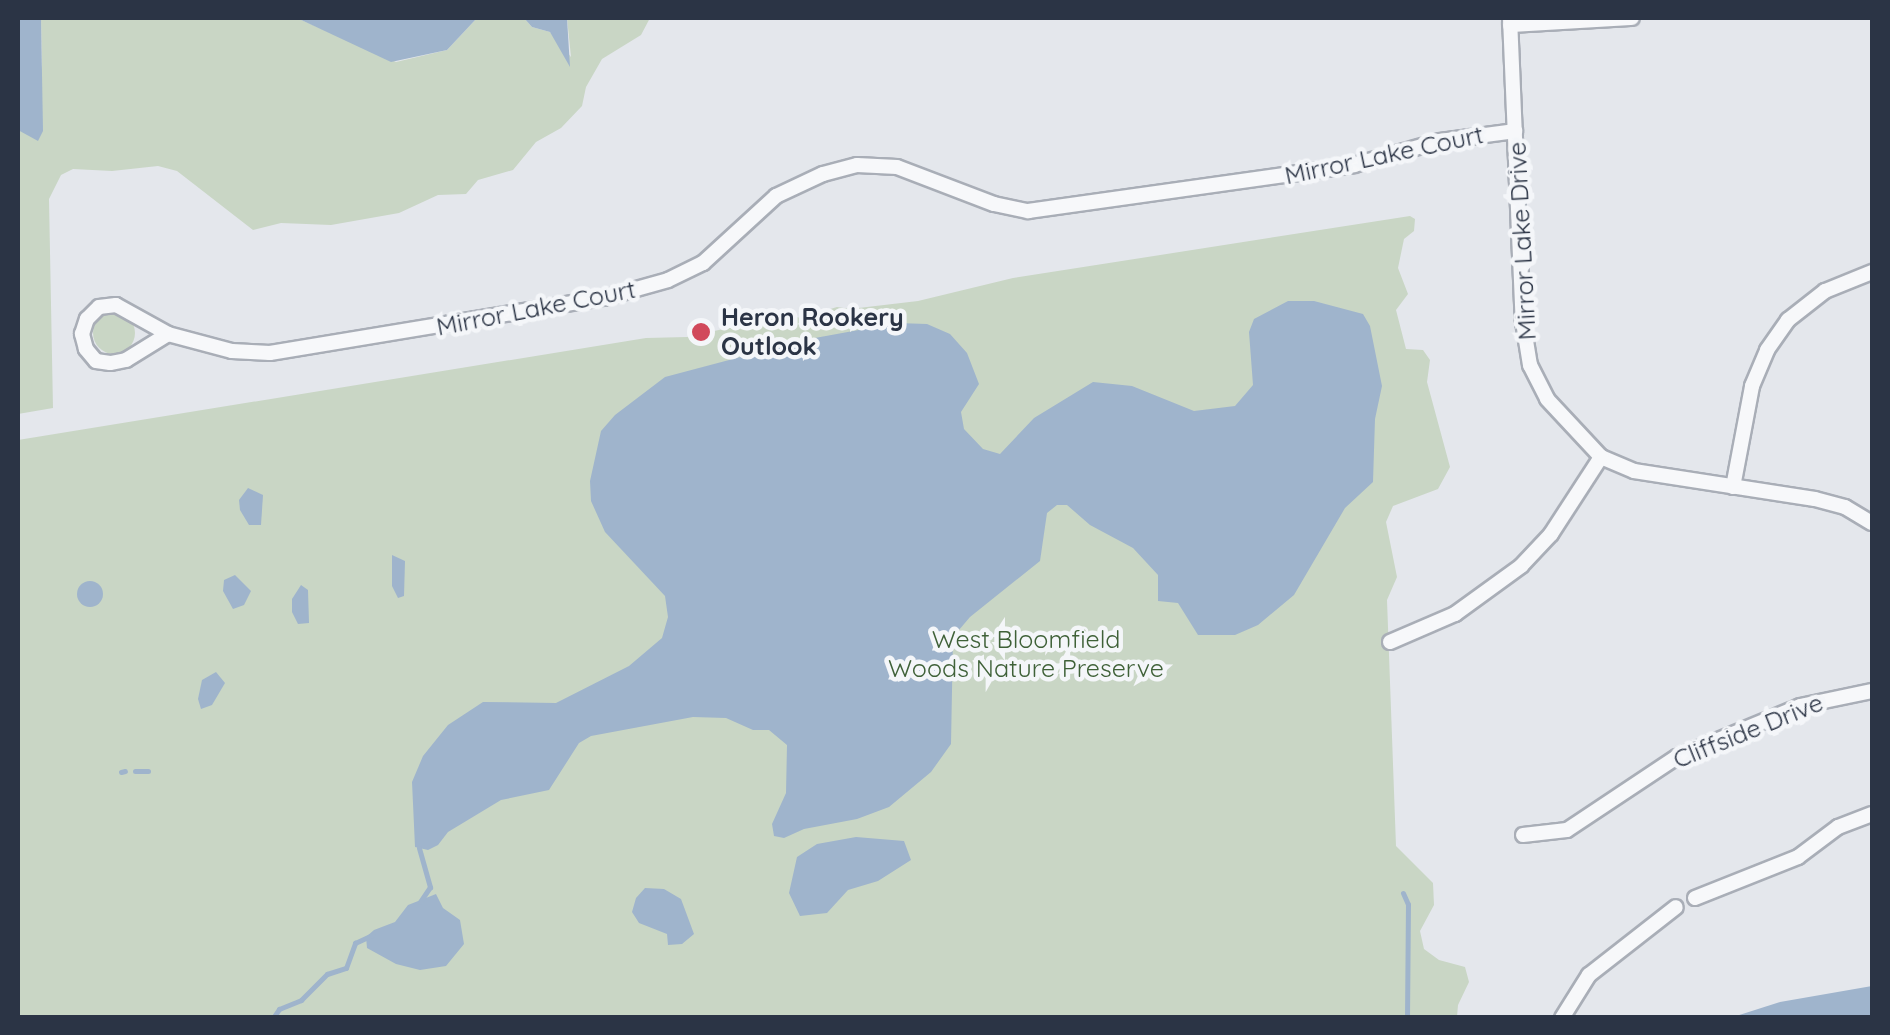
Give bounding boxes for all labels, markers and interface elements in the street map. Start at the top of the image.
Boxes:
street label: Mirror Lake Court [1282,119,1486,191]
street label: Mirror Lake Drive [1502,141,1542,341]
street label: Mirror Lake Court [434,274,638,342]
place label: Heron Rookery Outlook [721,303,904,362]
marker: Heron Rookery Outlook [690,321,712,343]
park label: West Bloomfield Woods Nature Preserve [888,625,1164,684]
street label: Cliffside Drive [1669,687,1827,775]

